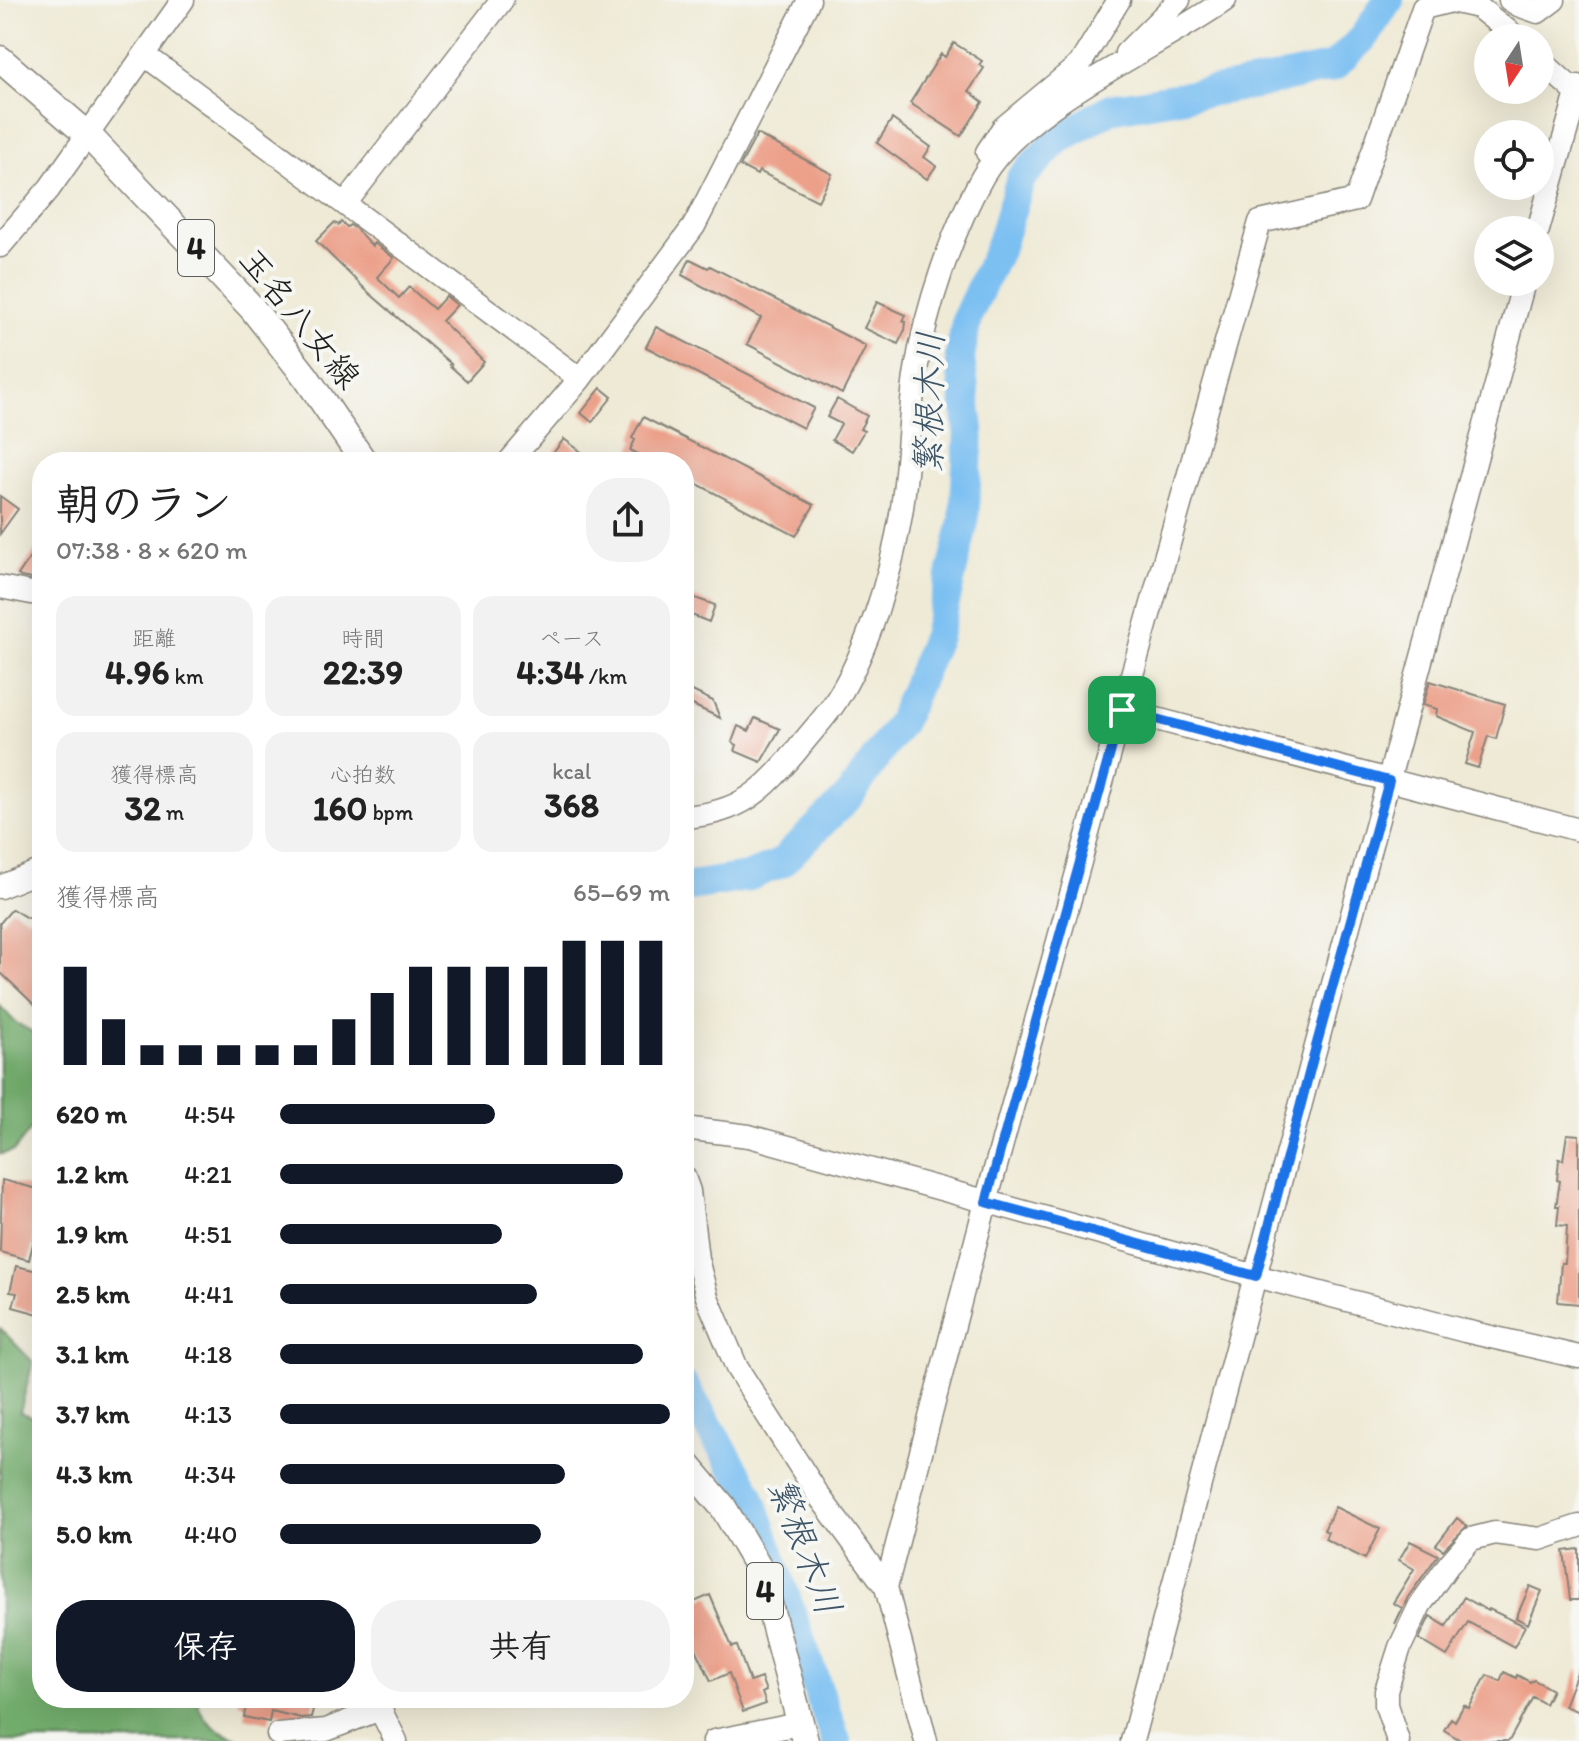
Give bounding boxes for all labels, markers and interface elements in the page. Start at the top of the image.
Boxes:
north arrow [1474,24,1554,104]
map controls [1474,24,1554,296]
button: locate [1474,120,1554,200]
button: layers [1474,216,1554,296]
road number: 4 [178,220,214,276]
street label: 玉名八女線 [231,239,369,397]
water label: 繁根木川 [906,331,952,475]
text: 朝のラン [56,477,232,530]
button: share [586,478,670,562]
text: 07:38 · 8 × 620 m [56,534,247,566]
text: 距離 [132,625,176,652]
text: 時間 [341,625,385,652]
text: ペース [539,625,604,652]
text: 4.96 [105,652,170,693]
text: 22:39 [323,652,403,693]
text: 4:34 [516,652,584,693]
text: km [170,663,204,690]
text: /km [584,663,627,690]
pin [1088,676,1156,744]
icon: arrive [1100,688,1144,732]
text: kcal [552,758,591,785]
text: 獲得標高 [110,761,198,788]
text: 心拍数 [330,761,396,788]
text: 368 [544,785,599,826]
text: 32 [124,788,161,829]
text: 160 [313,788,367,829]
text: m [161,799,184,826]
text: bpm [367,799,413,826]
text: 65–69 m [573,876,670,908]
text: 獲得標高 [56,881,160,913]
text: 620 m [56,1098,127,1130]
text: 4:54 [184,1098,235,1130]
text: 1.2 km [56,1158,128,1190]
text: 4:21 [184,1158,232,1190]
text: 1.9 km [56,1218,128,1250]
text: 4:51 [184,1218,232,1250]
text: 2.5 km [56,1278,130,1310]
text: 4:41 [184,1278,234,1310]
text: 3.1 km [56,1338,129,1370]
text: 4:18 [184,1338,232,1370]
text: 3.7 km [56,1398,130,1430]
text: 4:13 [184,1398,232,1430]
text: 4.3 km [56,1458,132,1490]
text: 4:34 [184,1458,236,1490]
water label: 繁根木川 [759,1471,851,1621]
text: 5.0 km [56,1518,132,1550]
text: 4:40 [184,1518,238,1550]
road number: 4 [747,1563,783,1619]
button: 保存 [56,1600,355,1692]
button: 共有 [371,1600,670,1692]

